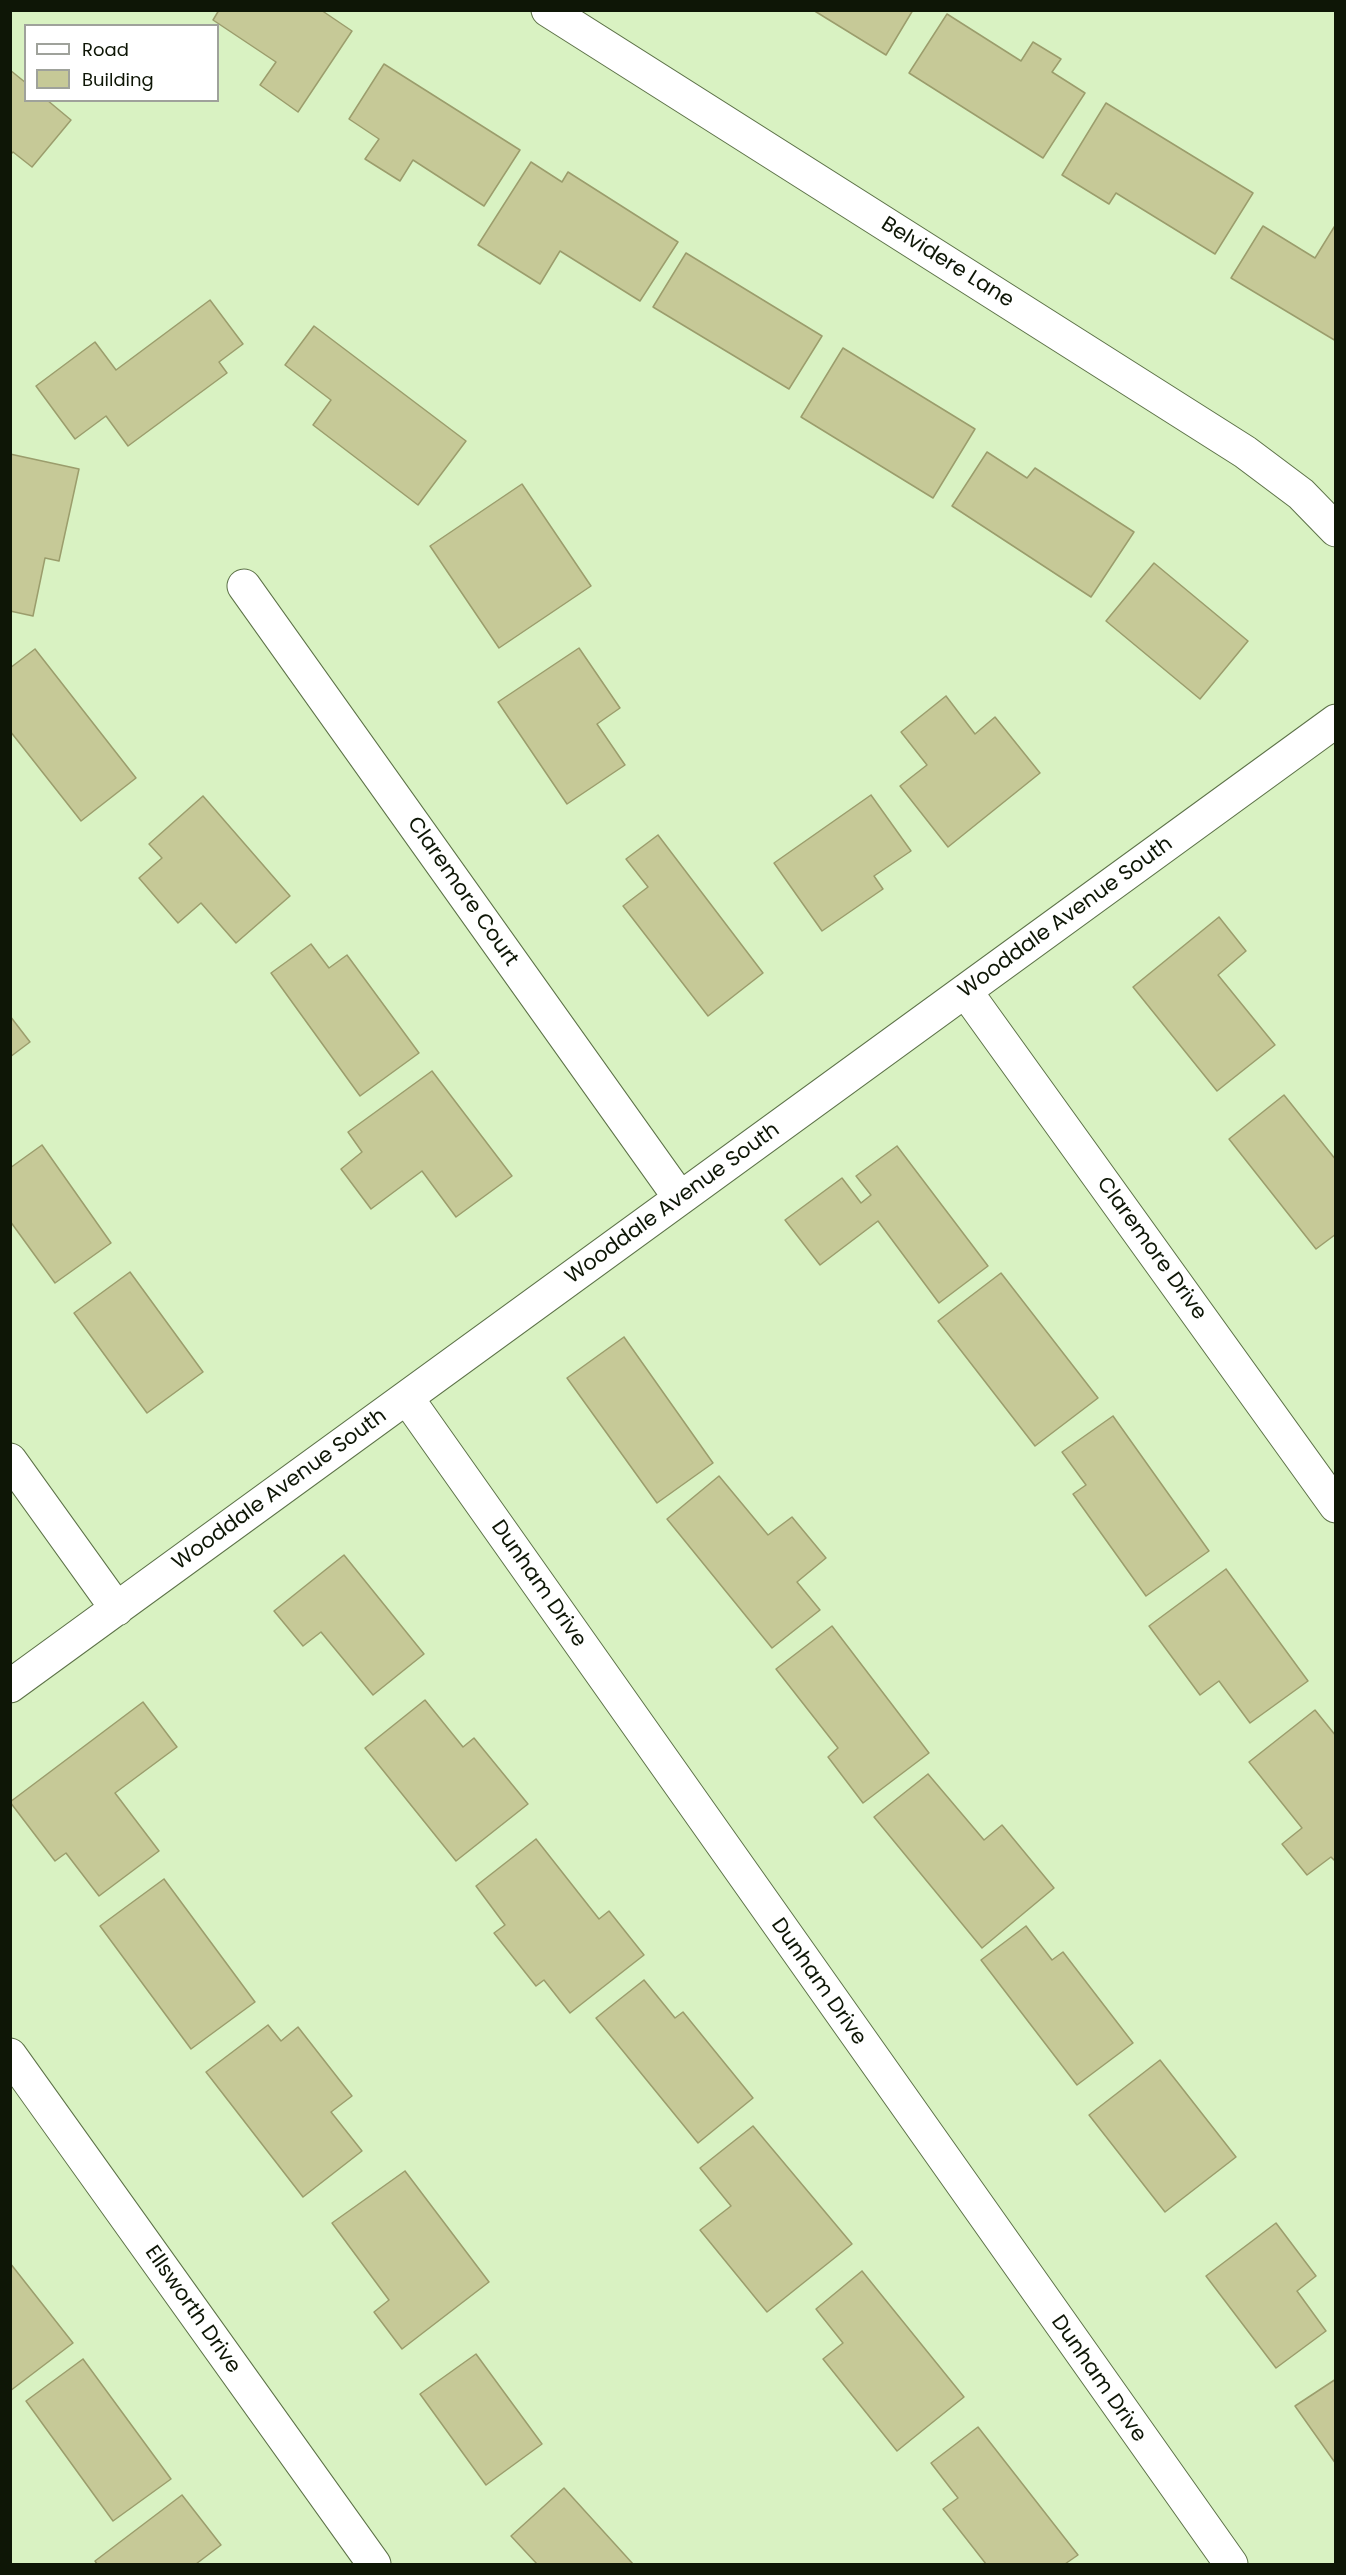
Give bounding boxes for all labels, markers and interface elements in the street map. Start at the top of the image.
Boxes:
legend [24,24,219,102]
text: Road [82,37,129,62]
text: Building [82,67,154,92]
street label: Belvidere Lane [876,212,1018,314]
street label: Claremore Court [401,812,523,972]
street label: Wooddale Avenue South [954,832,1178,1004]
street label: Wooddale Avenue South [561,1118,785,1290]
street label: Claremore Drive [1091,1173,1211,1325]
street label: Wooddale Avenue South [168,1404,392,1576]
street label: Dunham Drive [485,1516,591,1652]
street label: Dunham Drive [765,1914,871,2050]
street label: Ellsworth Drive [139,2241,245,2379]
street label: Dunham Drive [1045,2311,1151,2447]

